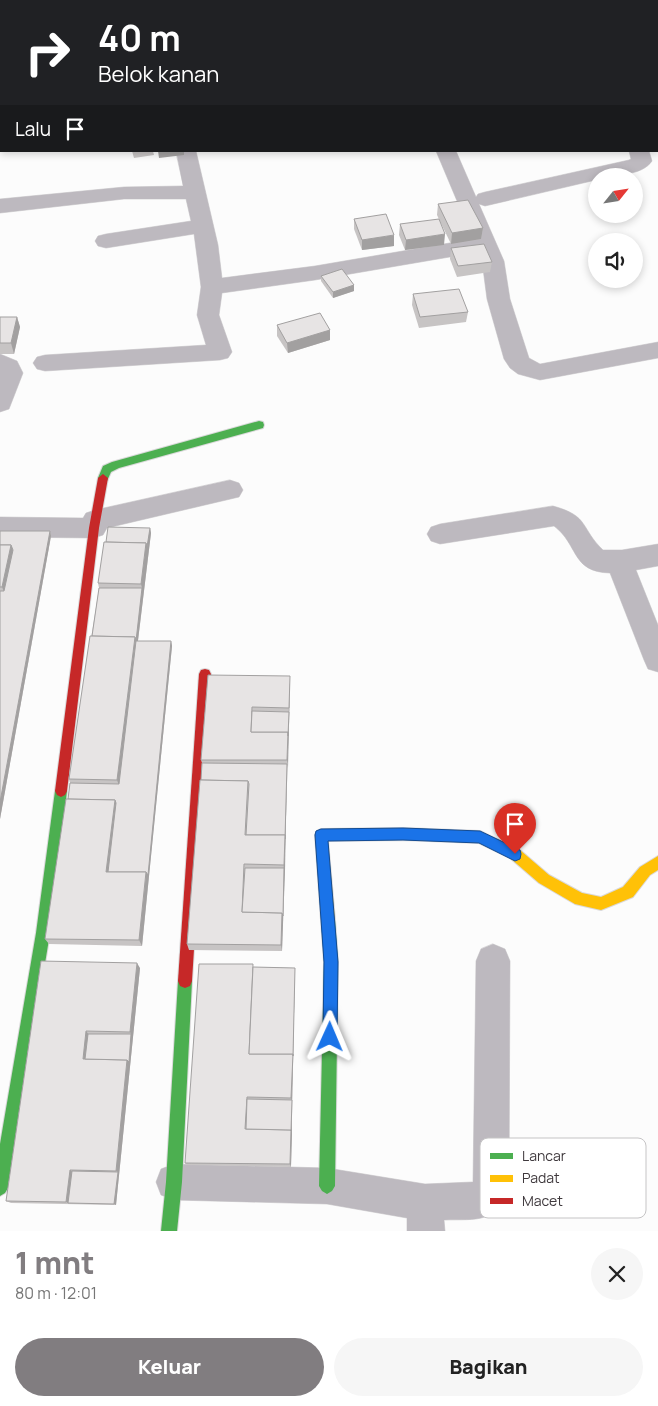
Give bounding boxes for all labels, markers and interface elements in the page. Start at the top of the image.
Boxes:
text: 40 m [98,14,181,62]
icon: right [15,20,80,85]
text: Belok kanan [98,59,219,89]
icon: arrive [61,115,89,143]
text: Lalu [15,116,51,142]
north arrow [588,168,642,222]
map controls [588,168,643,288]
button: sound [588,233,643,288]
pin [494,803,536,854]
icon: arrive [501,810,529,838]
position arrow [303,1010,355,1062]
legend [480,1138,646,1218]
text: Lancar [522,1146,566,1165]
text: Padat [522,1168,560,1187]
text: Macet [522,1191,563,1210]
text: 1 mnt [15,1242,95,1283]
button: close [591,1248,643,1300]
text: 80 m · 12:01 [15,1282,97,1304]
button: Keluar [15,1338,324,1396]
button: Bagikan [334,1338,643,1396]

